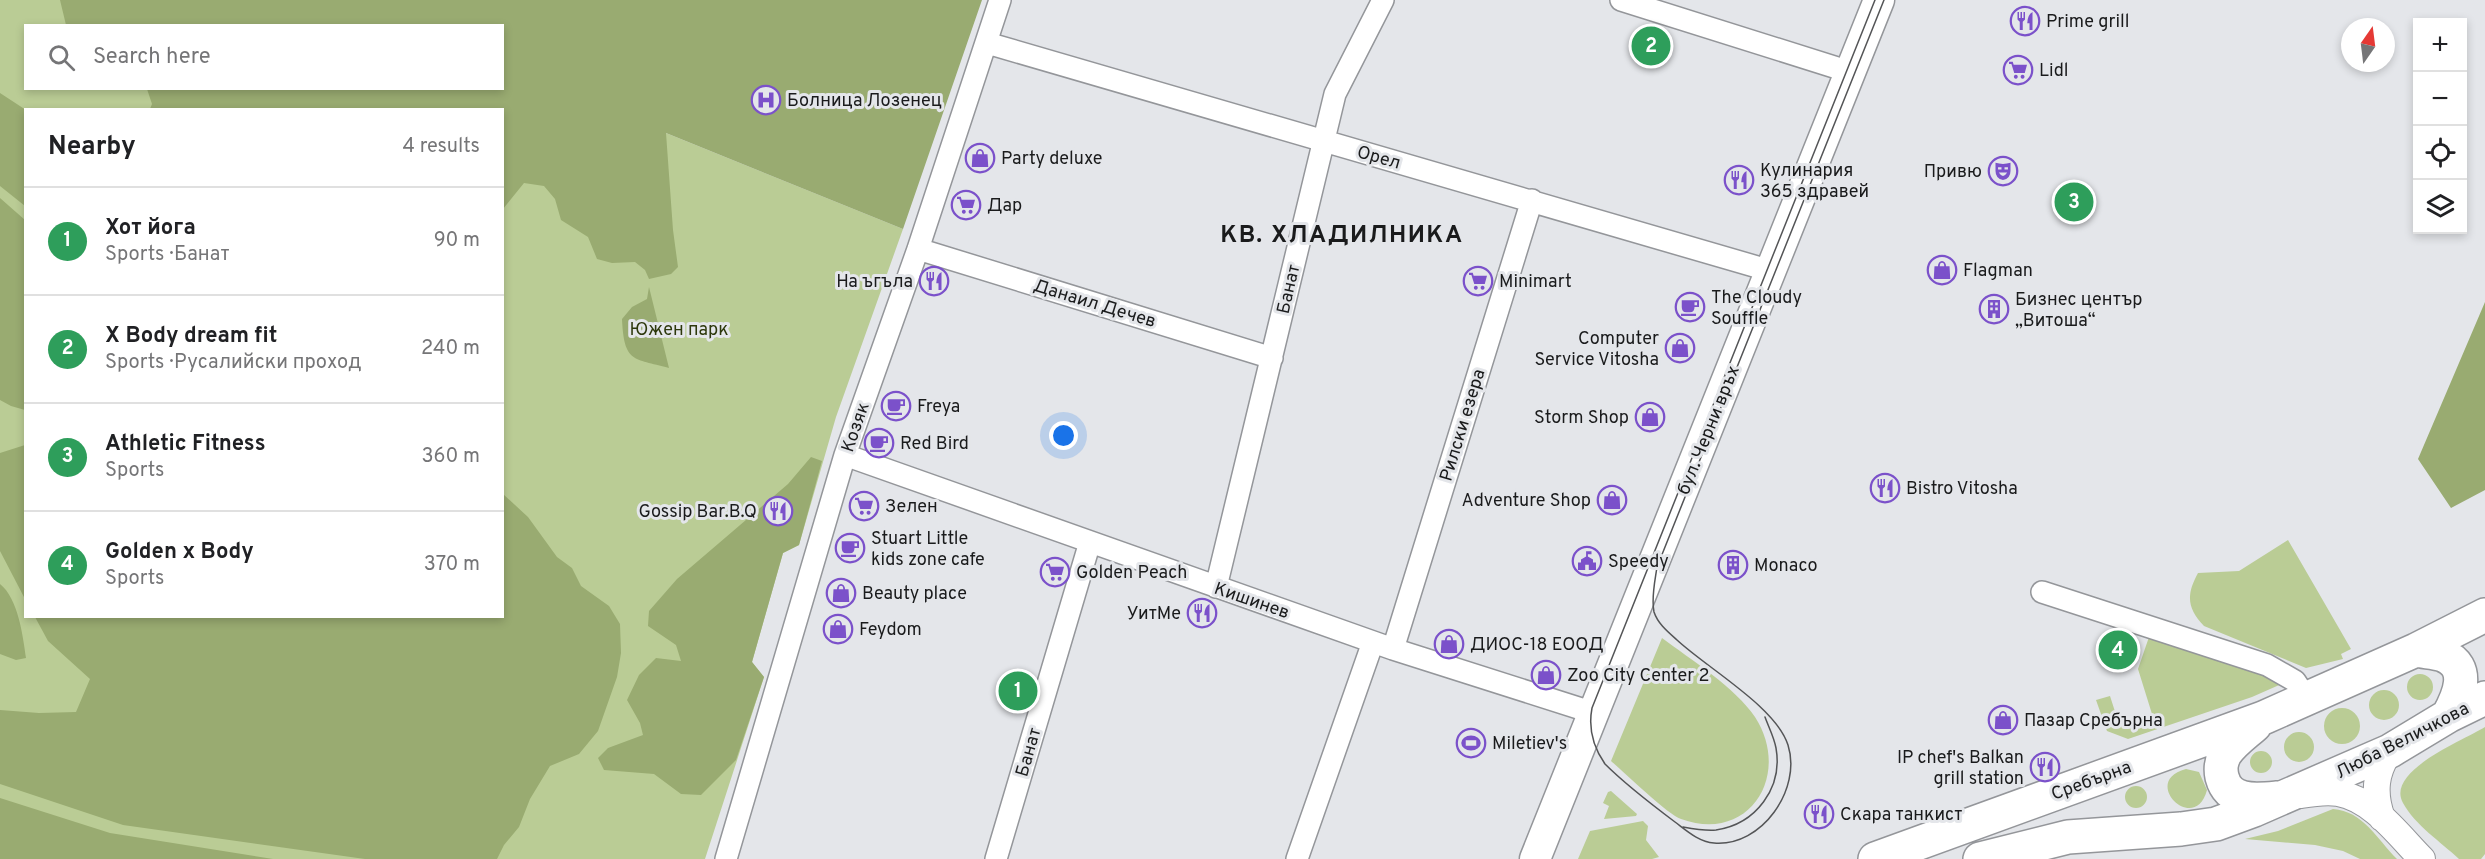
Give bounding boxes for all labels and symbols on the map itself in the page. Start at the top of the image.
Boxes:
restaurant icon: Prime grill [2009,5,2041,37]
place label: Prime grill [2046,11,2129,34]
north arrow [2341,18,2395,72]
pin: 2 [1632,24,1670,68]
supermarket icon: Lidl [2002,54,2034,86]
place label: Lidl [2039,60,2068,83]
hospital icon: Болница Лозенец [750,84,782,116]
place label: Болница Лозенец [787,90,942,113]
street label: Орел [1354,141,1403,176]
shop icon: Party deluxe [964,142,996,174]
place label: Party deluxe [1001,148,1102,171]
theatre icon: Привю [1987,155,2019,187]
place label: Кулинария 365 здравей [1760,160,1869,204]
place label: Привю [1924,161,1982,184]
restaurant icon: Кулинария 365 здравей [1723,164,1755,196]
pin: 3 [2054,180,2094,224]
supermarket icon: Дар [950,189,982,221]
place label: Дар [987,195,1022,218]
district label: КВ. ХЛАДИЛНИКА [1220,221,1464,251]
shop icon: Flagman [1926,254,1958,286]
place label: Flagman [1963,260,2033,283]
street label: Банат [1273,262,1306,316]
restaurant icon: На ъгъла [918,265,950,297]
supermarket icon: Minimart [1462,265,1494,297]
place label: На ъгъла [836,271,913,294]
place label: Minimart [1499,271,1572,294]
street label: Данаил Дечев [1030,275,1159,334]
place label: The Cloudy Souffle [1711,287,1802,331]
place label: Бизнес център „Витоша“ [2015,289,2143,333]
cafe icon: The Cloudy Souffle [1674,291,1706,323]
building icon: Бизнес център „Витоша“ [1978,293,2010,325]
park label: Южен парк [629,319,729,342]
place label: Computer Service Vitosha [1534,328,1659,372]
shop icon: Computer Service Vitosha [1664,332,1696,364]
street label: бул. Черни връх [1673,363,1746,498]
street label: Рилски езера [1435,366,1491,484]
cafe icon: Freya [880,390,912,422]
place label: Freya [917,396,960,419]
street label: Козяк [837,400,876,455]
shop icon: Storm Shop [1634,401,1666,433]
place label: Storm Shop [1534,407,1629,430]
your location [1049,421,1078,450]
cafe icon: Red Bird [863,427,895,459]
place label: Red Bird [900,433,969,456]
restaurant icon: Bistro Vitosha [1869,472,1901,504]
place label: Bistro Vitosha [1906,478,2018,501]
shop icon: Adventure Shop [1596,484,1628,516]
supermarket icon: Зелен [848,490,880,522]
place label: Adventure Shop [1462,490,1591,513]
restaurant icon: Gossip Bar.B.Q [762,495,794,527]
place label: Зелен [885,496,938,519]
place label: Gossip Bar.B.Q [639,501,757,524]
place label: Stuart Little kids zone cafe [871,528,985,572]
cafe icon: Stuart Little kids zone cafe [834,532,866,564]
public building icon: Speedy [1571,545,1603,577]
building icon: Monaco [1717,549,1749,581]
place label: Speedy [1608,551,1669,574]
place label: Monaco [1754,555,1818,578]
supermarket icon: Golden Peach [1039,556,1071,588]
place label: Golden Peach [1076,562,1187,585]
shop icon: Beauty place [825,577,857,609]
street label: Кишинев [1211,578,1292,625]
place label: Beauty place [862,583,967,606]
restaurant icon: УитМе [1186,597,1218,629]
place label: УитМе [1127,603,1181,626]
shop icon: Feydom [822,613,854,645]
place label: Feydom [859,619,922,642]
shop icon: ДИОС-18 ЕООД [1433,628,1465,660]
pin: 4 [2098,628,2138,672]
place label: ДИОС-18 ЕООД [1470,634,1604,657]
shop icon: Zoo City Center 2 [1530,659,1562,691]
place label: Zoo City Center 2 [1567,665,1710,688]
pin: 1 [998,668,1038,714]
street label: Люба Величкова [2332,698,2473,785]
shop icon: Пазар Сребърна [1987,704,2019,736]
place label: Пазар Сребърна [2024,710,2163,733]
street label: Банат [1011,725,1047,780]
sports icon: Miletiev's [1455,727,1487,759]
place label: Miletiev's [1492,733,1567,756]
place label: IP chef's Balkan grill station [1897,747,2024,791]
restaurant icon: IP chef's Balkan grill station [2029,751,2061,783]
street label: Сребърна [2048,756,2135,807]
restaurant icon: Скара танкист [1803,798,1835,830]
place label: Скара танкист [1840,804,1962,827]

